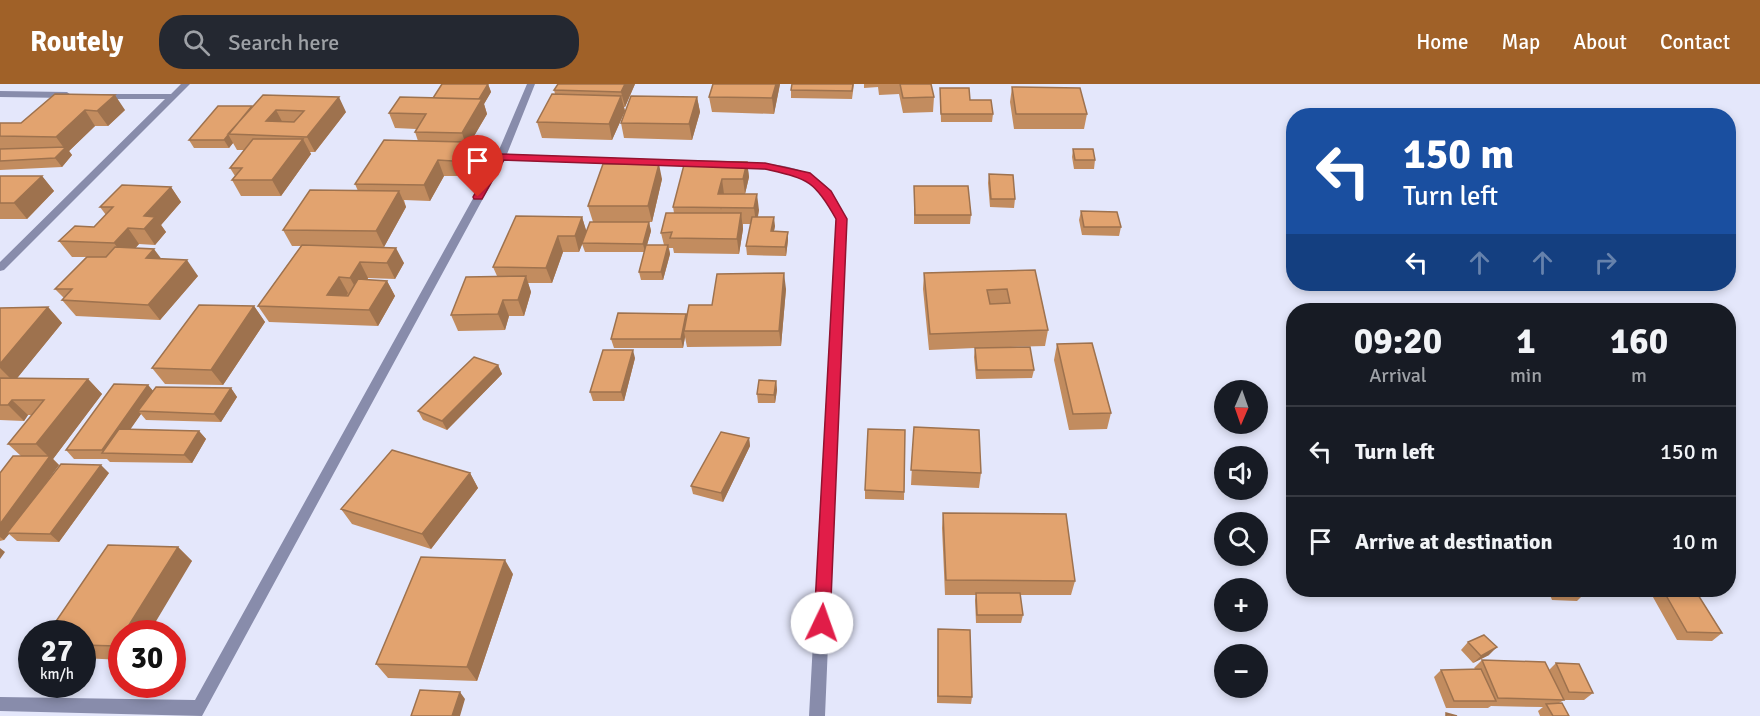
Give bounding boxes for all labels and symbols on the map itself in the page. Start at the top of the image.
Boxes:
pin [452,135,503,197]
north arrow [1214,380,1268,434]
position arrow [790,591,854,655]
speed limit sign: 30 [108,620,186,698]

